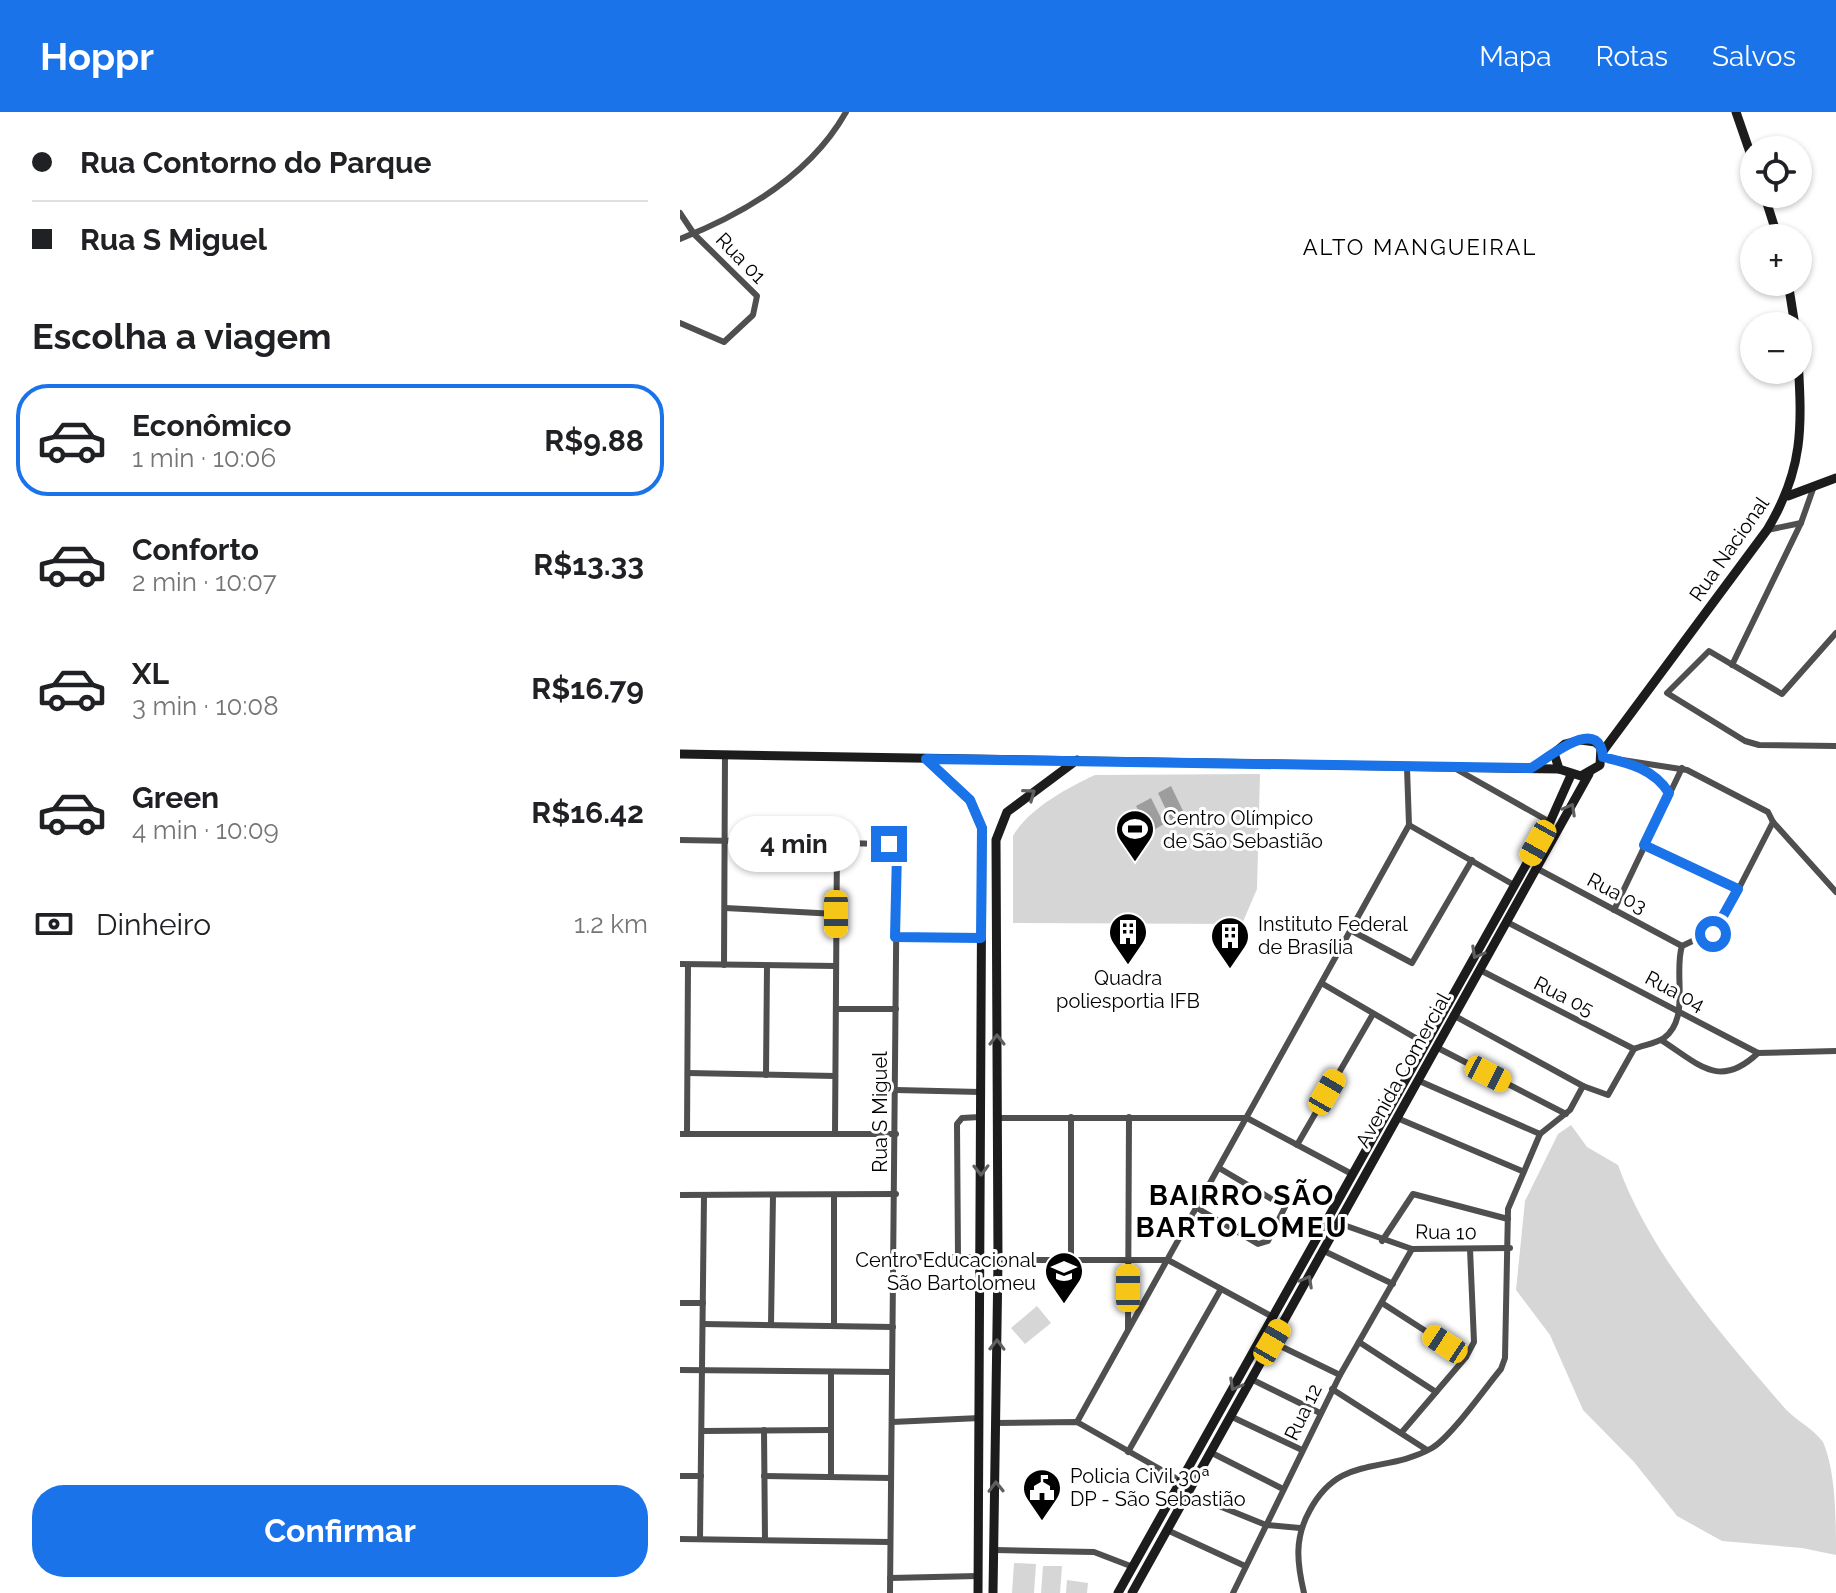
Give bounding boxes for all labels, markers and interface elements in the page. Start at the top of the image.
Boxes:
text: Hoppr [40,34,154,79]
text: Mapa [1479,40,1552,73]
text: Rotas [1596,40,1668,73]
text: Salvos [1712,40,1796,73]
map controls [1740,136,1812,384]
button: locate [1740,136,1812,208]
text: Rua Contorno do Parque [80,145,431,180]
text: Rua S Miguel [80,222,267,257]
button: + [1740,224,1812,296]
street label: Rua 01 [711,228,771,289]
district label: ALTO MANGUEIRAL [1303,234,1537,260]
button: − [1740,312,1812,384]
text: Escolha a viagem [32,315,332,357]
icon: car [36,404,108,476]
text: Econômico [132,408,292,443]
text: R$9.88 [544,423,644,458]
text: 1 min · 10:06 [132,443,276,473]
street label: Rua Nacional [1684,492,1774,606]
icon: car [36,528,108,600]
text: Conforto [132,532,259,567]
text: R$13.33 [533,547,644,582]
text: 2 min · 10:07 [132,567,277,597]
icon: car [36,652,108,724]
text: XL [132,656,169,691]
text: R$16.79 [531,671,644,706]
text: 3 min · 10:08 [132,691,279,721]
icon: car [36,776,108,848]
text: Green [132,780,219,815]
one-way arrow [1022,789,1036,803]
text: R$16.42 [531,795,644,830]
one-way arrow [1560,803,1576,818]
place label: Centro Olímpico de São Sebastião [1163,806,1323,853]
sports icon: Centro Olímpico de São Sebastião [1114,808,1156,863]
text: 4 min · 10:09 [132,815,279,845]
callout: 4 min [729,816,861,872]
car [1516,816,1560,870]
route end [871,826,907,862]
text: 4 min [760,829,828,859]
street label: Rua 03 [1583,867,1651,919]
car [824,890,848,938]
icon: cash [32,902,76,946]
text: Dinheiro [96,907,211,942]
text: 1.2 km [574,909,648,939]
building icon: Quadra poliesportia IFB [1107,911,1149,966]
place label: Instituto Federal de Brasília [1258,912,1408,959]
building icon: Instituto Federal de Brasília [1209,915,1251,970]
route start [1695,916,1731,952]
one-way arrow [1471,945,1486,960]
street label: Rua 04 [1641,965,1709,1017]
place label: Quadra poliesportia IFB [1056,966,1200,1013]
street label: Rua 05 [1530,971,1598,1021]
street label: Avenida Comercial [1350,988,1456,1152]
one-way arrow [988,1033,1005,1046]
street label: Rua S Miguel [868,1051,892,1173]
car [1461,1052,1515,1096]
car [1305,1065,1349,1119]
one-way arrow [972,1164,990,1177]
district label: BAIRRO SÃO BARTOLOMEU [1136,1179,1348,1244]
street label: Rua 10 [1415,1219,1477,1245]
place label: Centro Educacional São Bartolomeu [855,1248,1037,1295]
school or university icon: Centro Educacional São Bartolomeu [1043,1250,1085,1305]
car [1116,1264,1140,1312]
one-way arrow [1297,1275,1313,1289]
car [1250,1315,1294,1369]
car [1418,1321,1472,1367]
one-way arrow [988,1338,1005,1351]
one-way arrow [1229,1376,1245,1390]
street label: Rua 12 [1279,1380,1327,1444]
place label: Policia Civil 30ª DP - São Sebastião [1070,1464,1246,1511]
public building icon: Policia Civil 30ª DP - São Sebastião [1021,1467,1063,1522]
one-way arrow [987,1480,1004,1493]
button: Confirmar [32,1485,648,1577]

